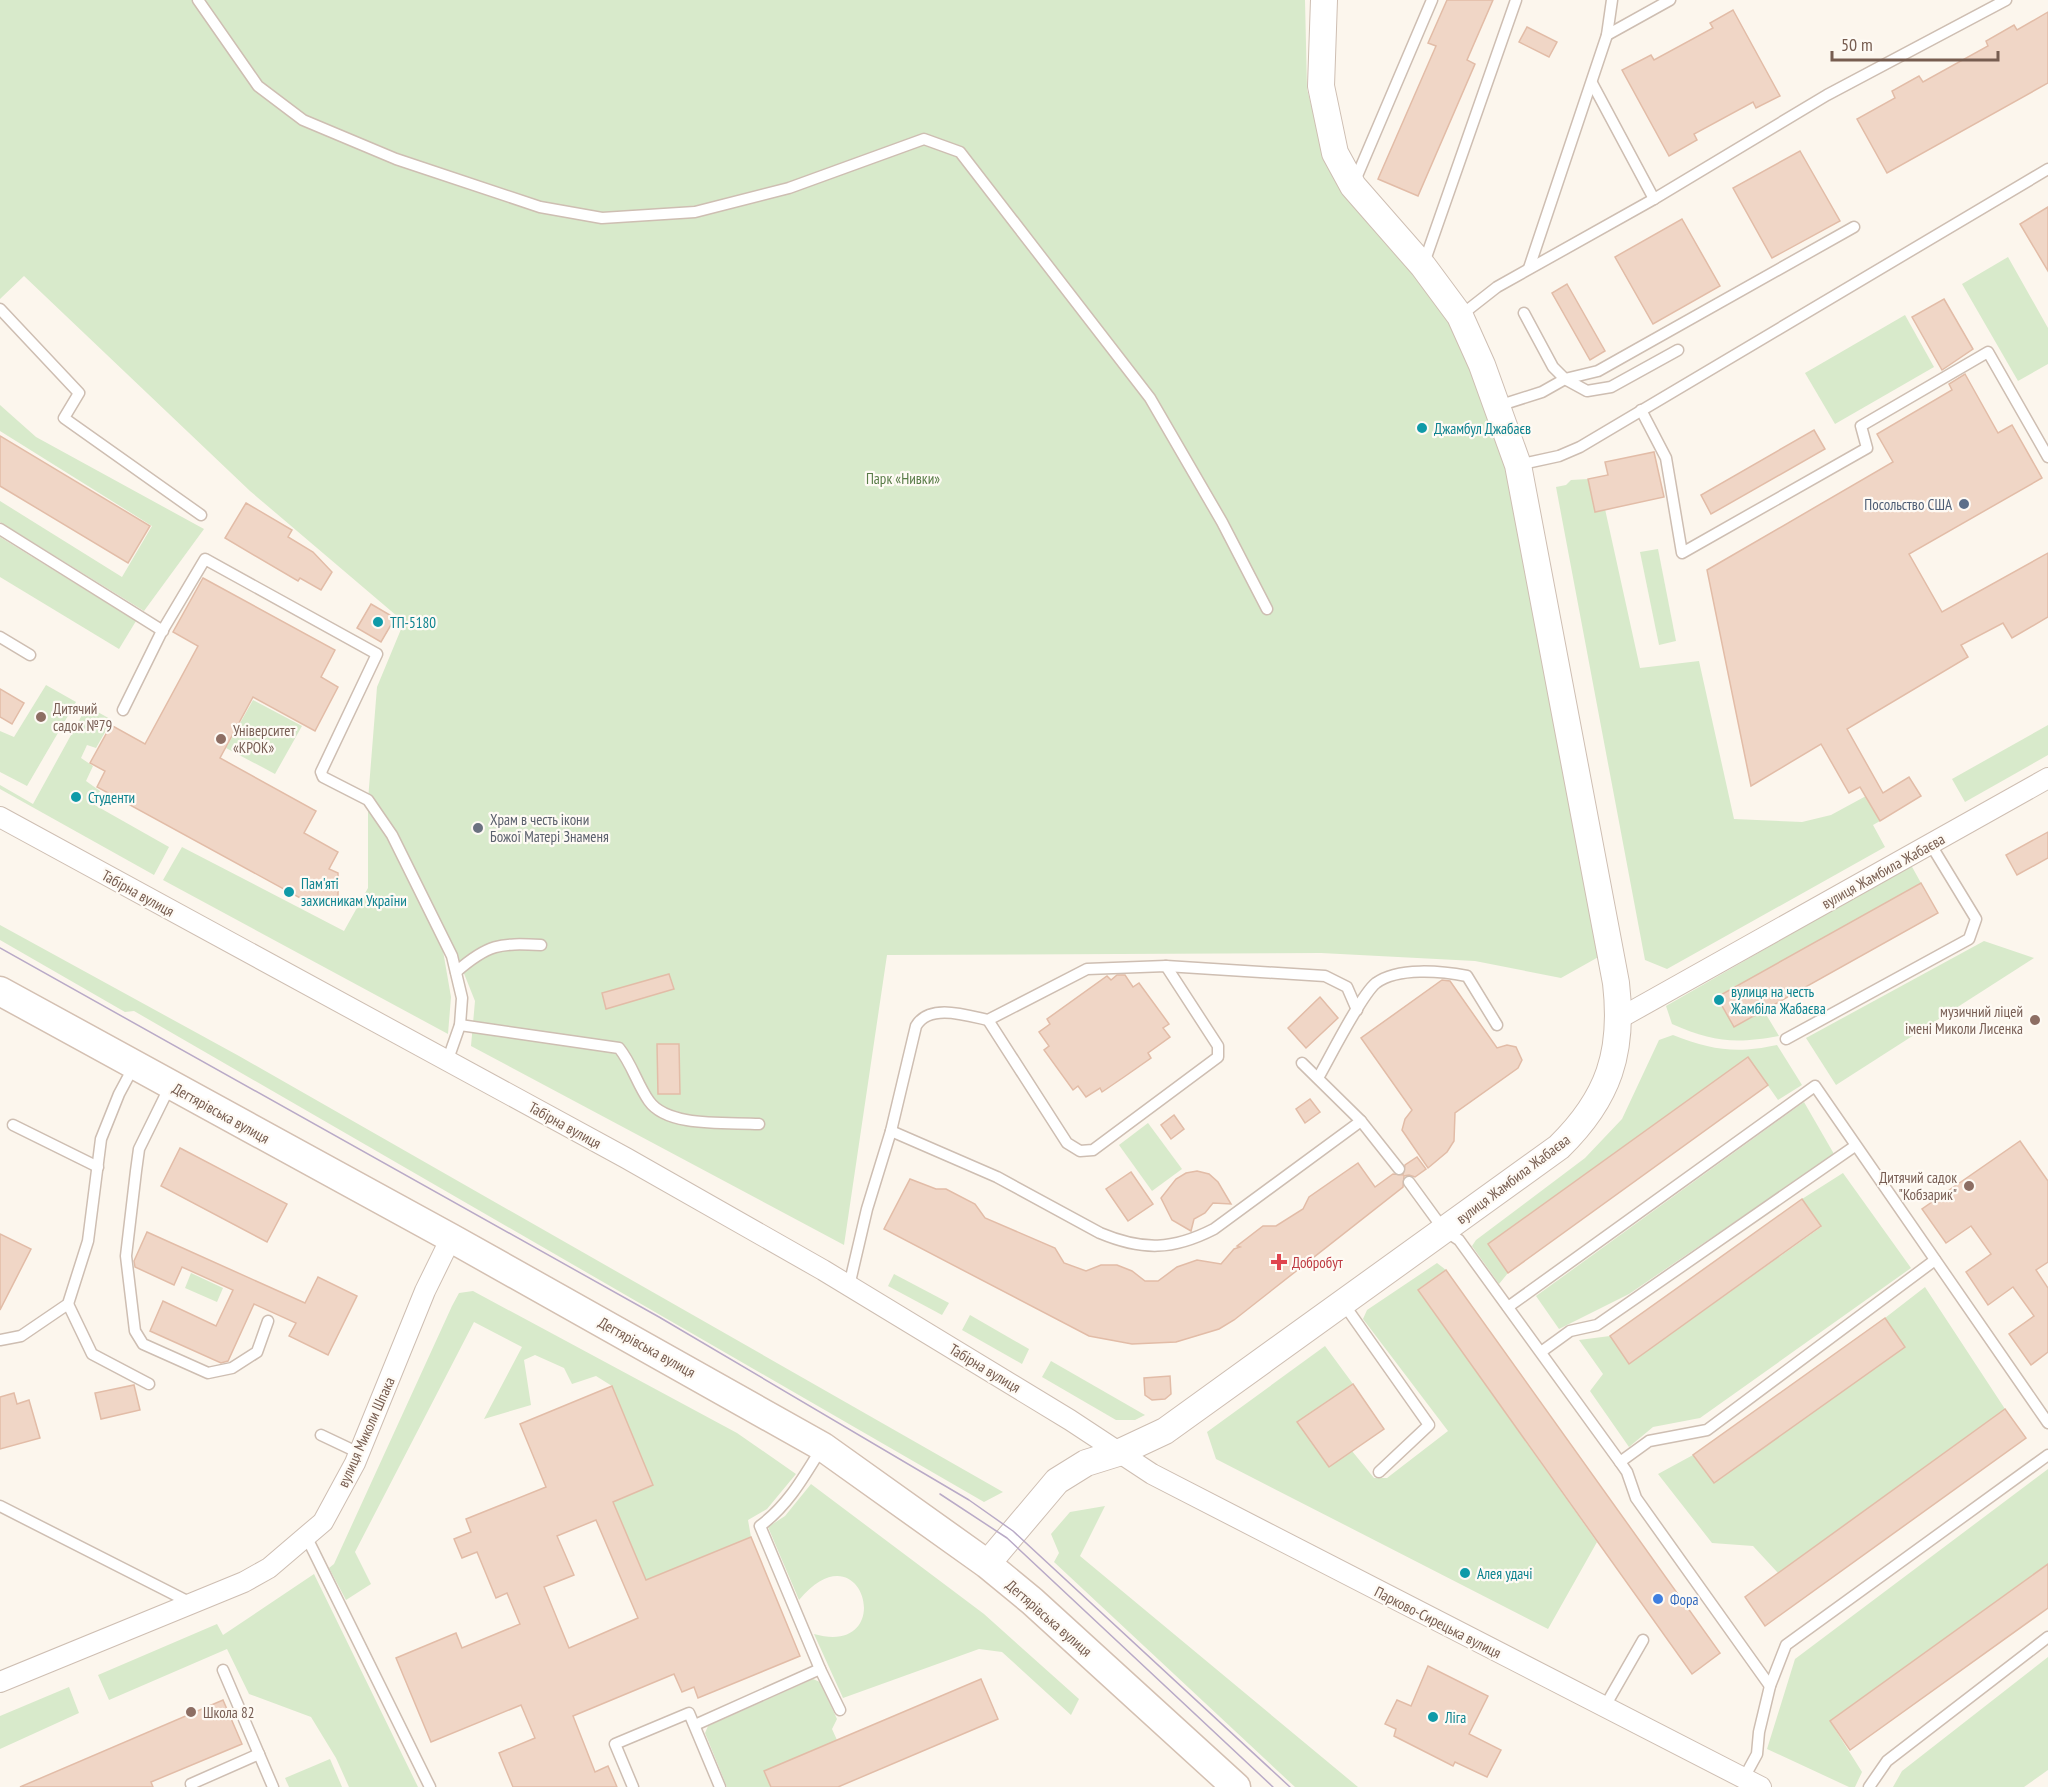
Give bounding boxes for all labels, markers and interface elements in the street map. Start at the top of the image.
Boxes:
scale bar [1832,24,1998,62]
text: 50 m [1841,33,1873,56]
place label: Джамбул Джабаєв [1434,419,1531,438]
marker: Джамбул Джабаєв [1415,421,1429,435]
park label: Парк «Нивки» [866,469,940,488]
place label: Посольство США [1864,495,1953,514]
marker: Посольство США [1957,497,1971,511]
place label: ТП-5180 [390,613,436,632]
marker: ТП-5180 [371,615,385,629]
place label: Дитячий садок №79 [53,699,112,735]
marker: Дитячий садок №79 [34,710,48,724]
place label: Університет «КРОК» [233,721,295,757]
marker: Університет «КРОК» [214,732,228,746]
place label: Студенти [88,788,135,807]
marker: Студенти [69,790,83,804]
place label: Храм в честь ікони Божої Матері Знаменя [490,810,609,846]
marker: Храм в честь ікони Божої Матері Знаменя [471,821,485,835]
street label: вулиця Жамбила Жабаєва [1818,829,1948,913]
street label: Табірна вулиця [98,865,178,921]
place label: Пам'яті захисникам України [301,874,407,910]
marker: Пам'яті захисникам України [282,885,296,899]
place label: вулиця на честь Жамбіла Жабаєва [1730,982,1826,1018]
marker: вулиця на честь Жамбіла Жабаєва [1712,993,1726,1007]
place label: музичний ліцей імені Миколи Лисенка [1905,1002,2023,1038]
marker: музичний ліцей імені Миколи Лисенка [2028,1013,2042,1027]
street label: Дегтярівська вулиця [169,1079,273,1148]
street label: Табірна вулиця [525,1097,605,1153]
street label: вулиця Жамбила Жабаєва [1452,1130,1574,1228]
place label: Дитячий садок "Кобзарик" [1879,1168,1957,1204]
marker: Дитячий садок "Кобзарик" [1962,1179,1976,1193]
marker: Добробут [1270,1253,1288,1271]
place label: Добробут [1292,1253,1343,1272]
street label: Дегтярівська вулиця [595,1313,699,1382]
street label: Табірна вулиця [946,1339,1024,1397]
street label: вулиця Миколи Шпака [333,1374,399,1490]
place label: Алея удачі [1477,1564,1532,1583]
marker: Алея удачі [1458,1566,1472,1580]
street label: Дегтярівська вулиця [1002,1575,1096,1661]
street label: Парково-Сирецька вулиця [1372,1582,1505,1662]
place label: Фора [1670,1590,1699,1609]
marker: Фора [1651,1592,1665,1606]
place label: Школа 82 [203,1703,254,1722]
marker: Школа 82 [184,1705,198,1719]
place label: Ліга [1444,1708,1466,1727]
marker: Ліга [1426,1710,1440,1724]

